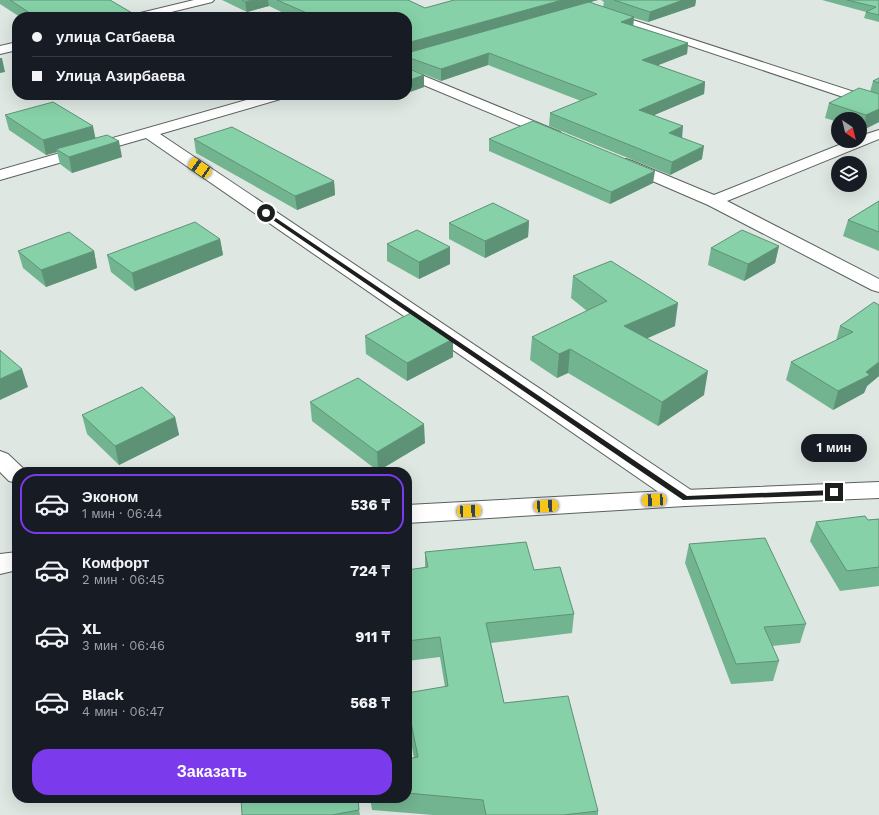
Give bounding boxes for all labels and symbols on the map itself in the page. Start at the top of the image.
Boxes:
north arrow [831,112,867,148]
car [187,156,213,180]
route start [257,204,275,222]
callout: 1 мин [801,434,867,462]
route end [825,483,843,501]
car [642,493,666,507]
car [534,499,558,513]
car [457,504,481,518]

